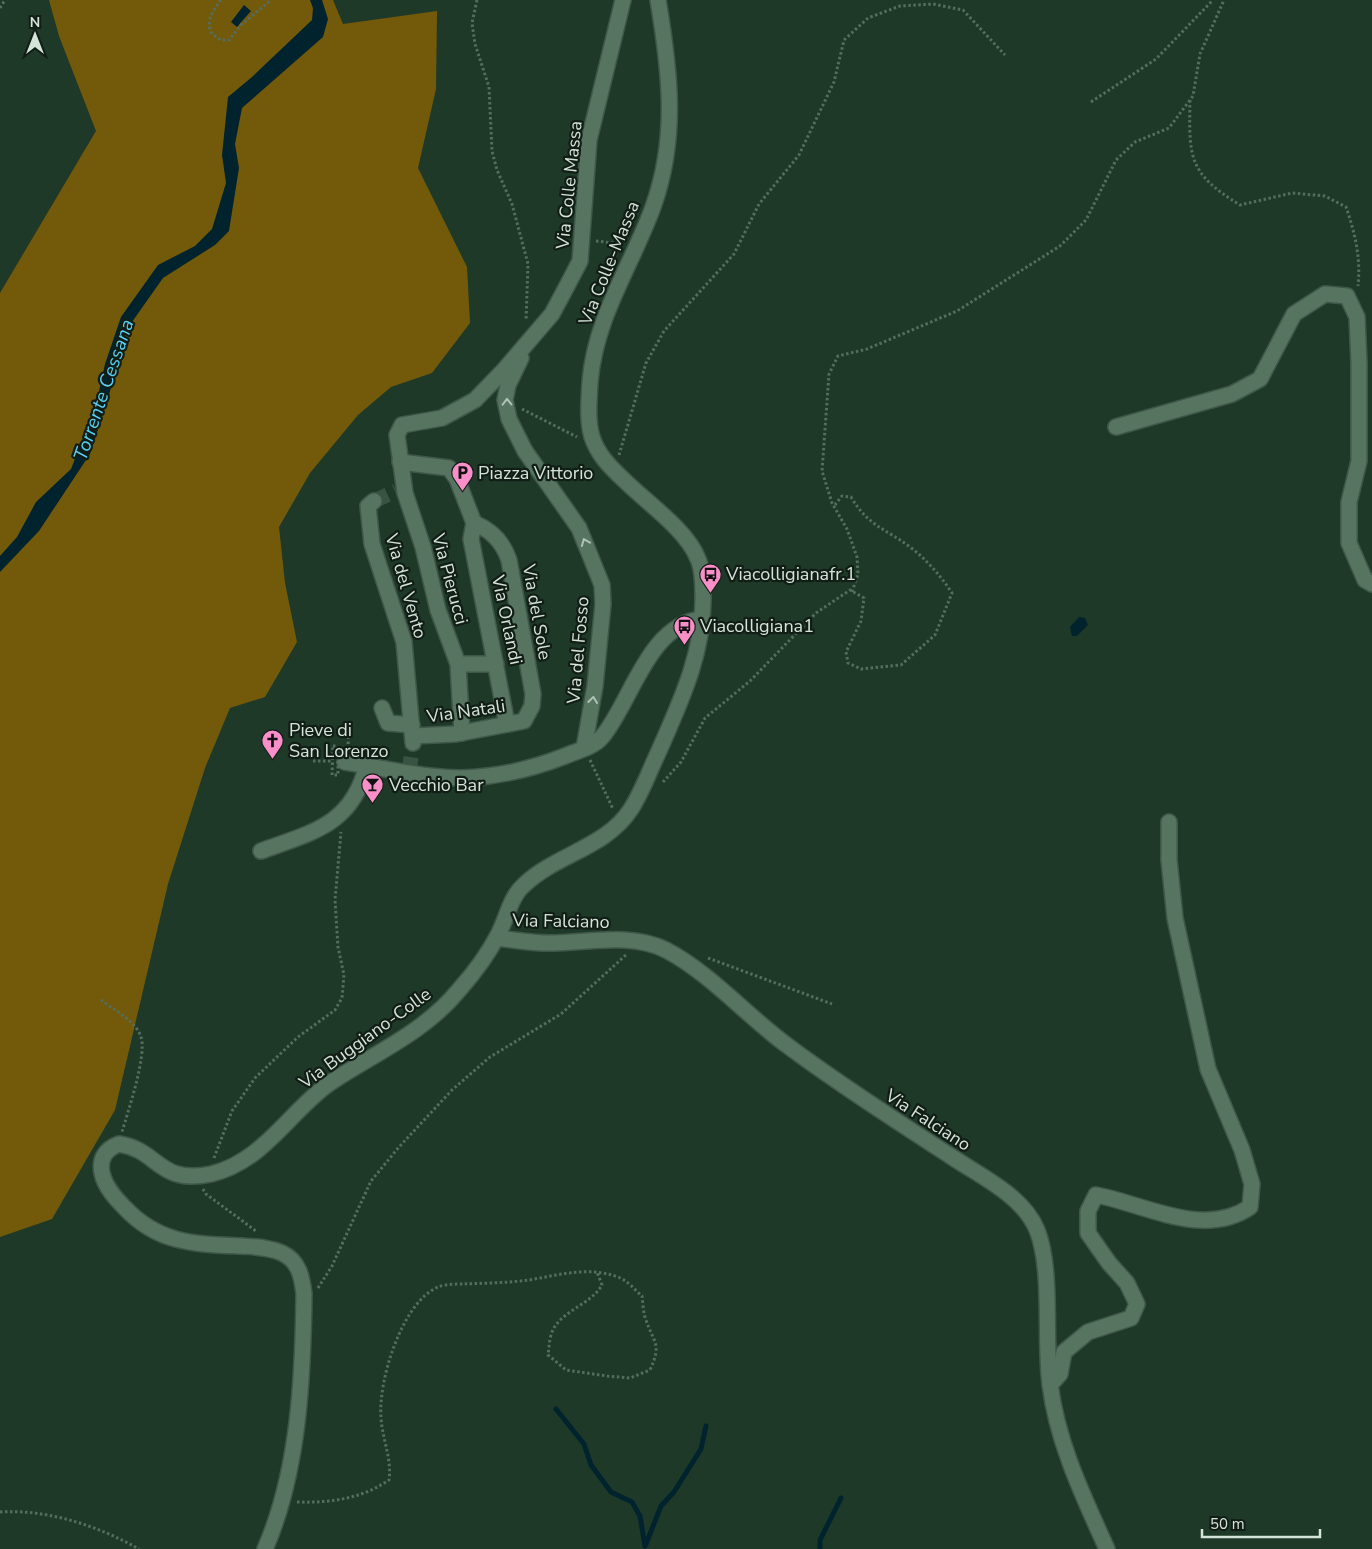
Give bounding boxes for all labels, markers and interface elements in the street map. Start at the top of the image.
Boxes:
north arrow [10,10,60,60]
text: N [30,13,40,32]
street label: Via Colle Massa [550,120,588,251]
street label: Via Colle-Massa [573,197,645,330]
water label: Torrente Cessana [68,316,140,464]
one-way arrow [502,397,512,405]
parking icon: Piazza Vittorio [450,461,474,492]
place label: Piazza Vittorio [478,461,593,485]
street label: Via del Vento [379,530,432,641]
street label: Via Pierucci [426,530,474,627]
one-way arrow [580,538,591,547]
street label: Via del Sole [517,561,557,662]
bus stop icon: Viacolligianafr.1 [698,562,722,593]
place label: Viacolligianafr.1 [725,562,856,586]
street label: Via Orlandi [486,572,528,667]
street label: Via del Fosso [561,595,595,706]
bus stop icon: Viacolligiana1 [672,614,696,645]
place label: Viacolligiana1 [699,614,814,638]
street label: Via Natali [424,694,507,729]
one-way arrow [587,696,598,704]
place label: Pieve di San Lorenzo [289,718,388,763]
church icon: Pieve di San Lorenzo [261,728,285,759]
bar icon: Vecchio Bar [361,773,385,804]
place label: Vecchio Bar [388,773,484,797]
street label: Via Falciano [511,908,610,934]
street label: Via Buggiano-Colle [293,982,436,1095]
street label: Via Falciano [880,1083,975,1157]
scale bar [1202,1506,1320,1538]
text: 50 m [1210,1514,1245,1534]

